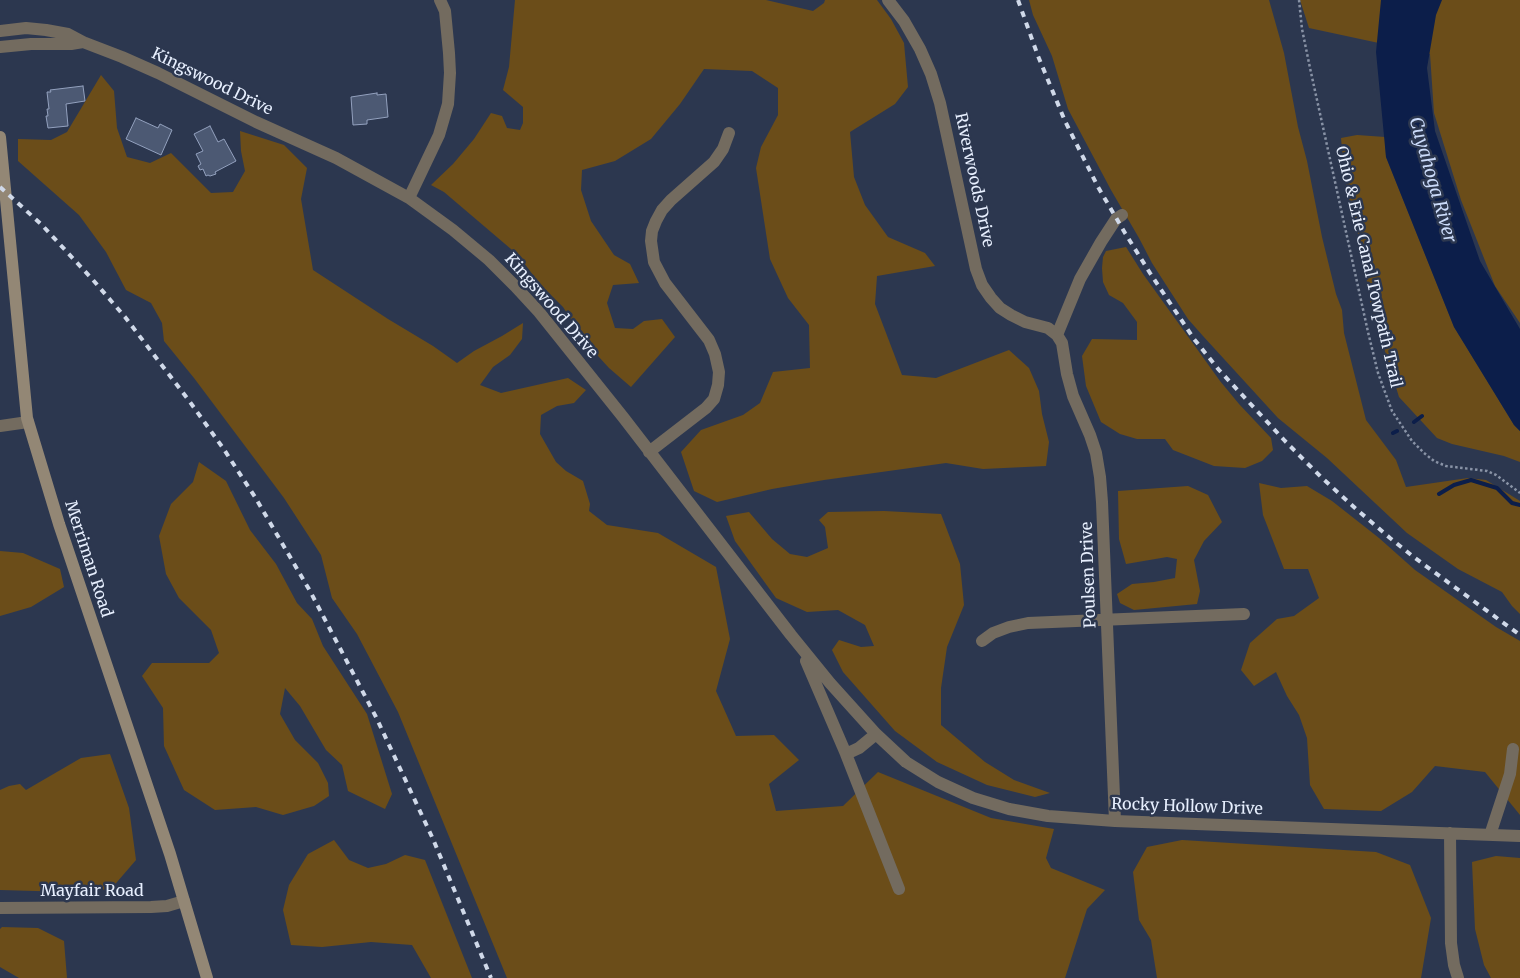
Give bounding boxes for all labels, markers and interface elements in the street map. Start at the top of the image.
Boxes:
street label: Kingswood Drive [148,44,276,120]
street label: Riverwoods Drive [950,111,998,249]
water label: Cuyahoga River [1404,115,1460,245]
street label: Ohio & Erie Canal Towpath Trail [1331,144,1405,390]
street label: Kingswood Drive [500,250,602,362]
street label: Merriman Road [60,498,116,620]
street label: Poulsen Drive [1078,521,1100,629]
street label: Rocky Hollow Drive [1111,795,1263,819]
street label: Mayfair Road [40,881,144,901]

